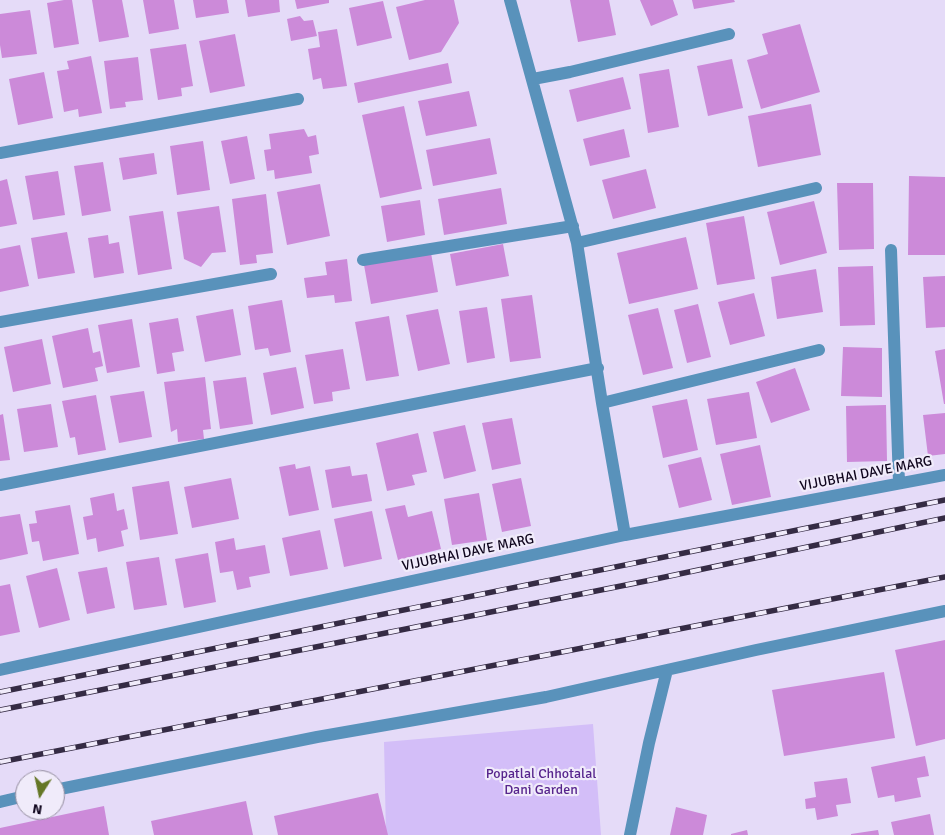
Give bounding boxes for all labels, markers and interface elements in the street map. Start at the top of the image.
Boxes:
street label: VIJUBHAI DAVE MARG [798,453,934,495]
street label: VIJUBHAI DAVE MARG [401,531,535,575]
park label: Popatlal Chhotalal Dani Garden [486,766,596,799]
north arrow [15,770,65,820]
text: N [31,800,44,818]

